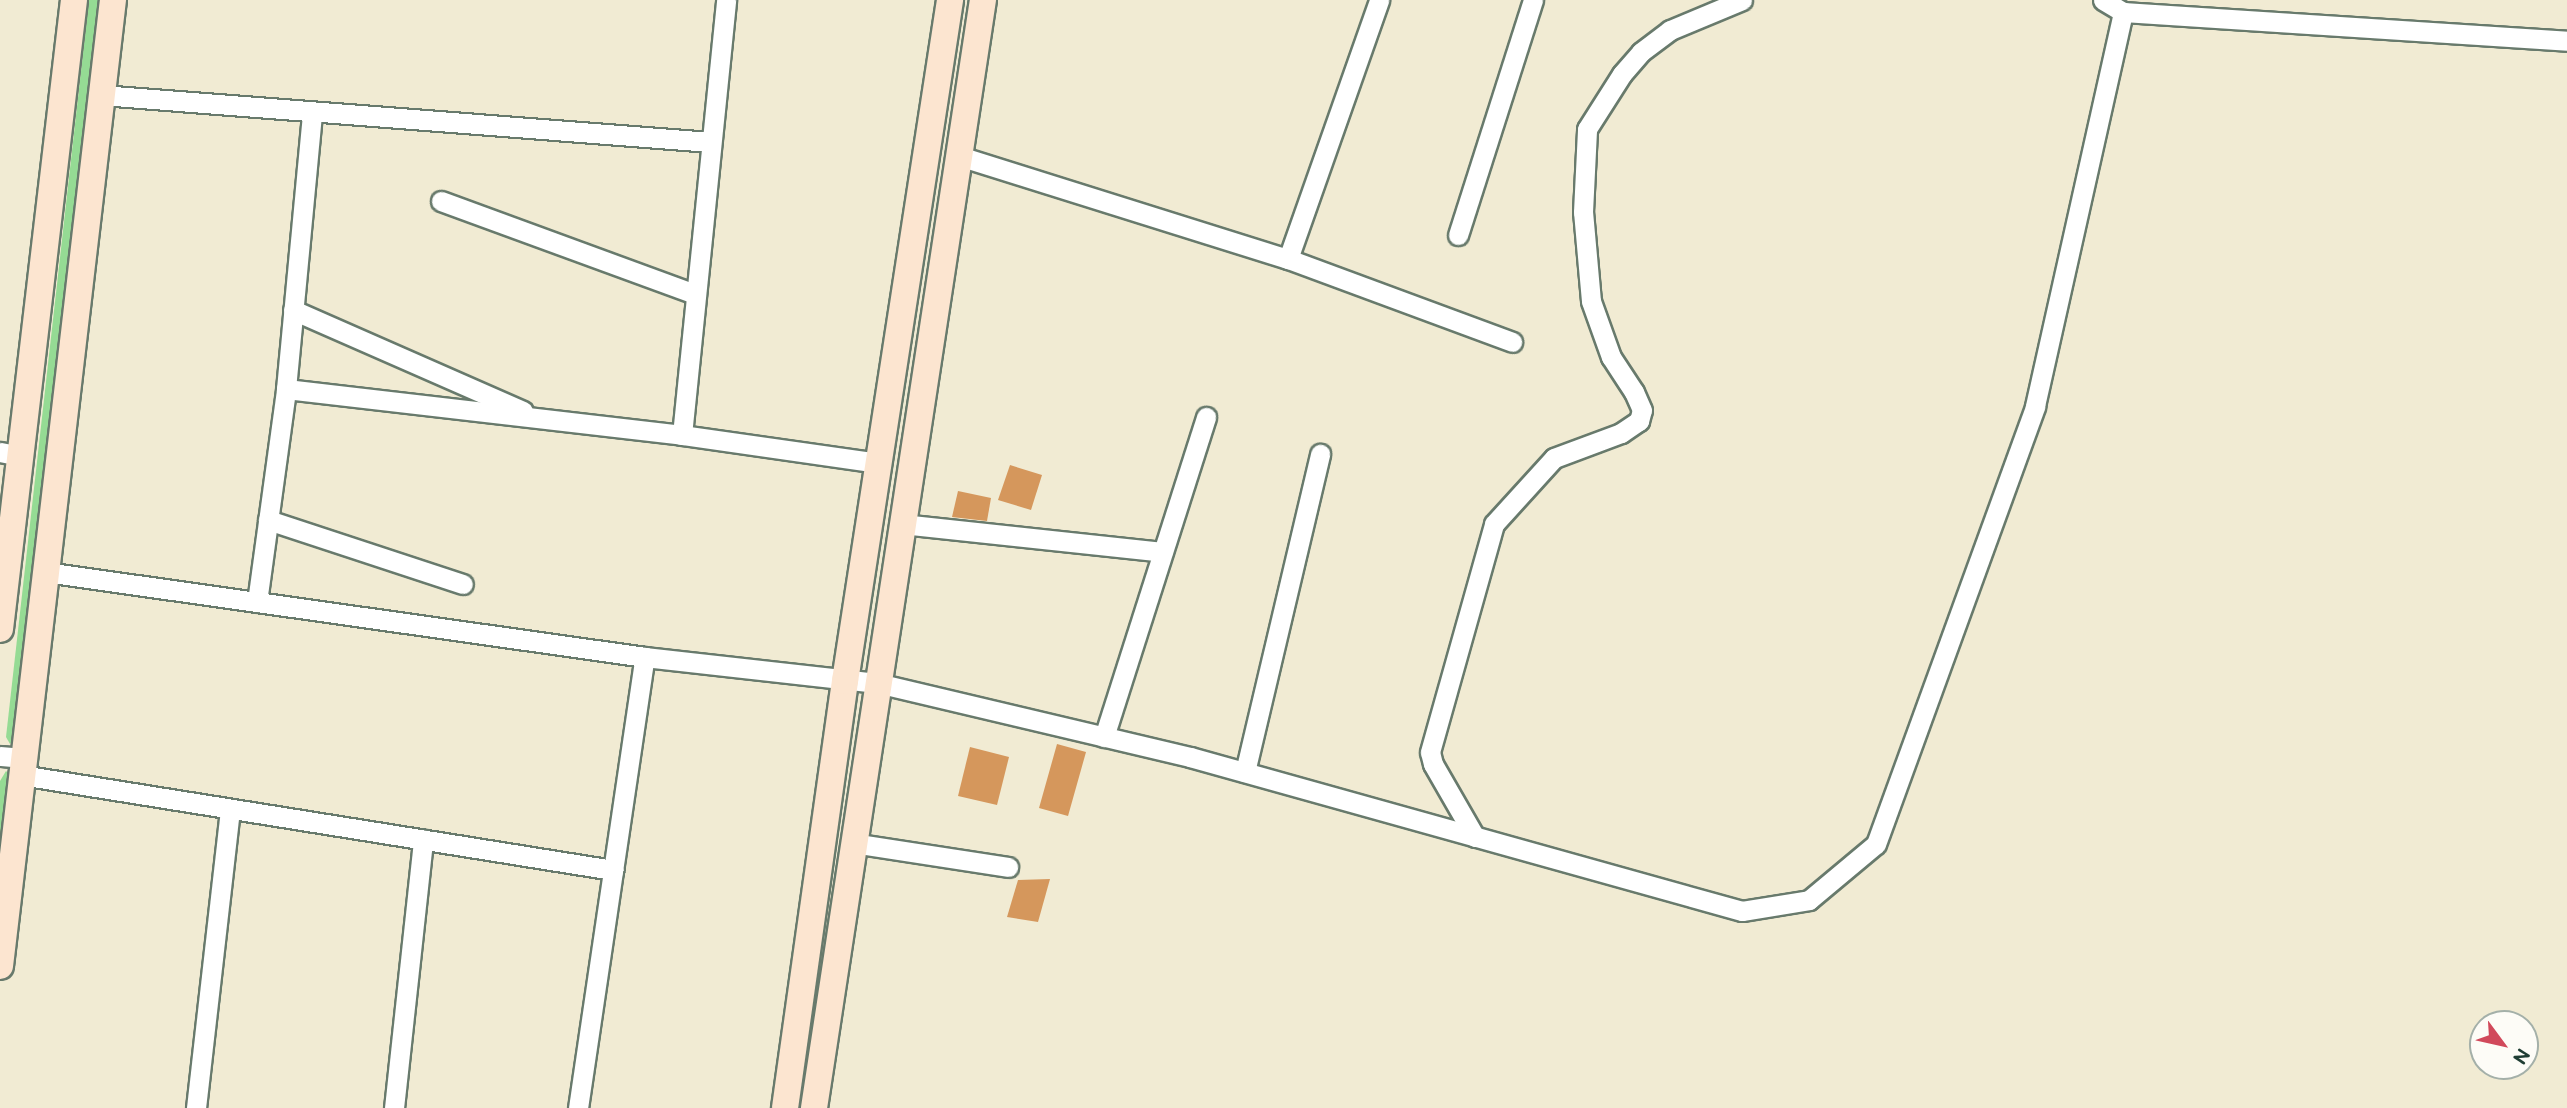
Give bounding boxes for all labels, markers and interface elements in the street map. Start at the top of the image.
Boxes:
north arrow [2469,1010,2539,1080]
text: N [2507,1043,2534,1068]

